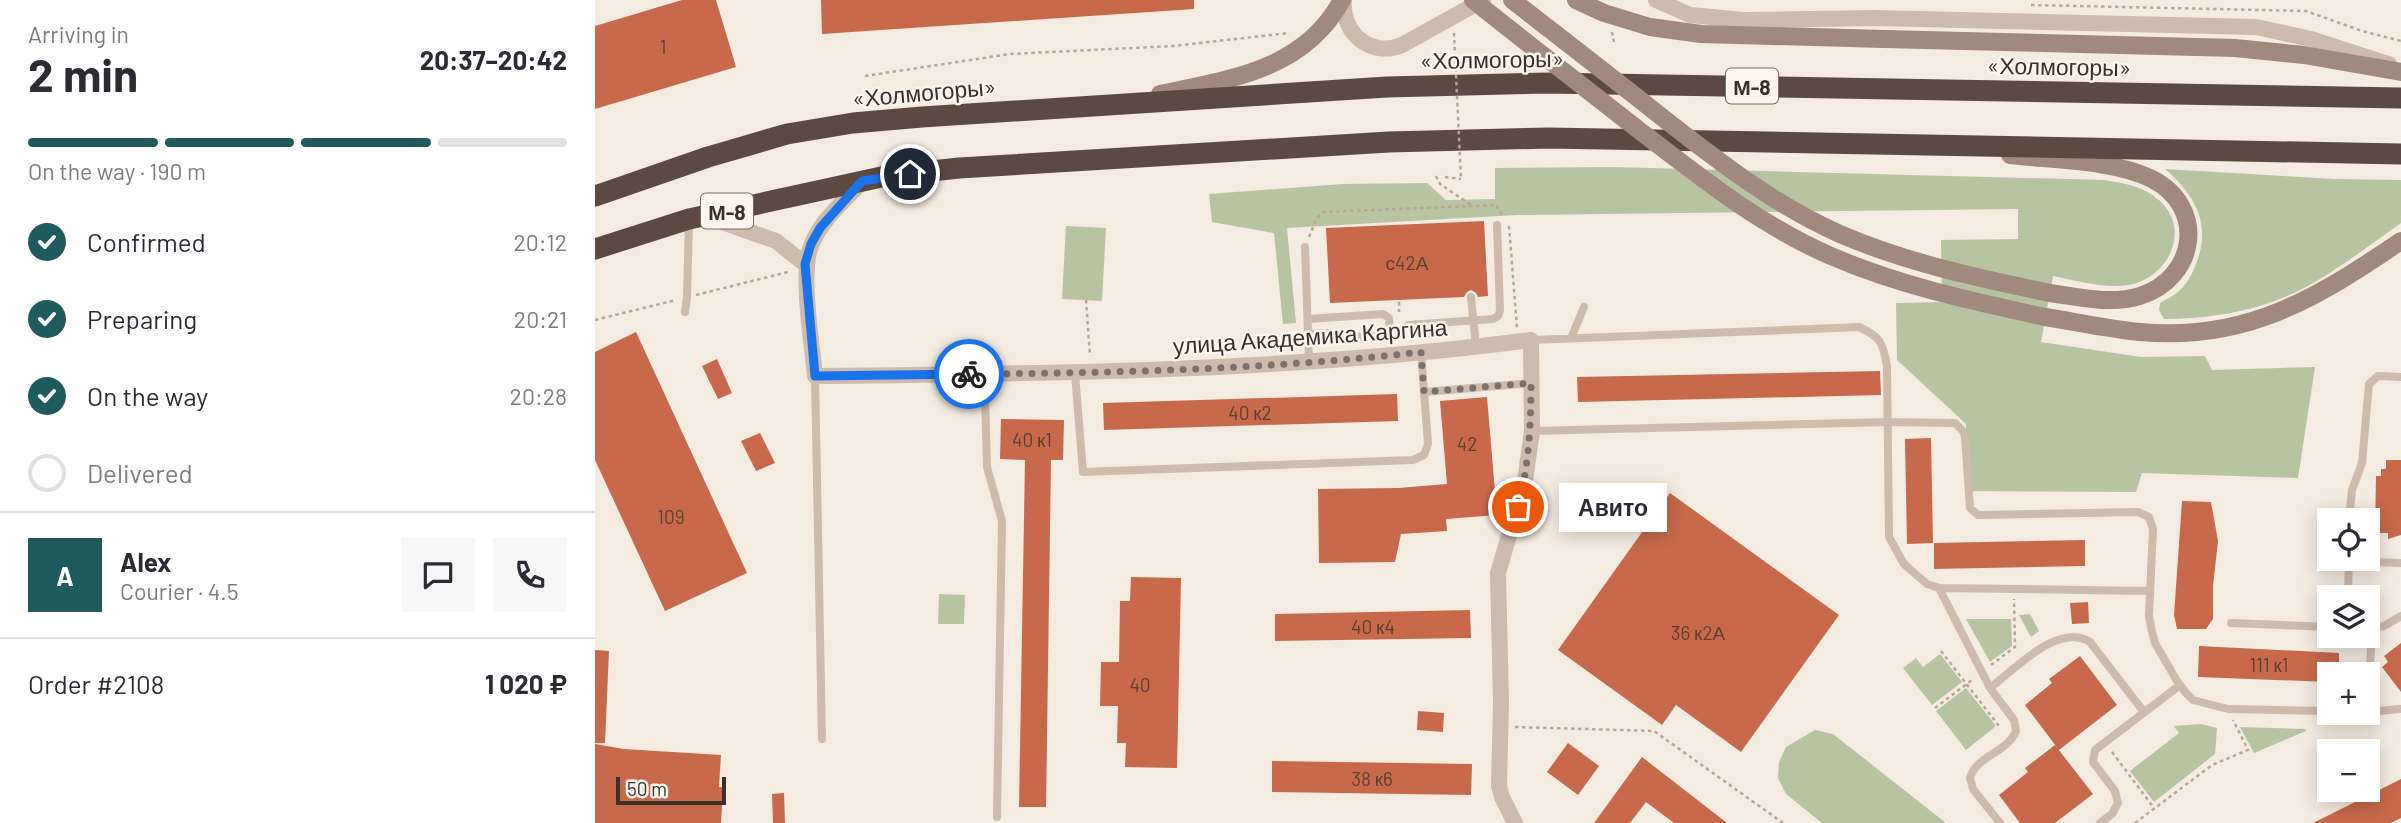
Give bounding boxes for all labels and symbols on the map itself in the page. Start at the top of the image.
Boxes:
house number: 1 [660,35,666,58]
street label: «Холмогоры» [1420,44,1564,74]
street label: «Холмогоры» [1987,51,2131,81]
road number: М-8 [1726,68,1778,104]
street label: «Холмогоры» [851,72,997,112]
pin [880,144,940,204]
road number: М-8 [701,194,753,228]
house number: с42А [1386,251,1429,274]
street label: улица Академика Каргина [1172,312,1448,360]
courier [934,339,1004,409]
house number: 40 к2 [1228,401,1272,424]
house number: 40 к1 [1012,428,1052,451]
house number: 42 [1457,432,1477,455]
pin [1488,477,1548,537]
callout: Авито [1560,482,1669,532]
house number: 109 [657,505,685,528]
house number: 40 к4 [1351,615,1395,638]
house number: 36 к2А [1671,621,1726,644]
house number: 111 к1 [2250,653,2288,676]
house number: 40 [1129,673,1151,696]
house number: 38 к6 [1351,767,1393,790]
scale bar [616,774,726,806]

